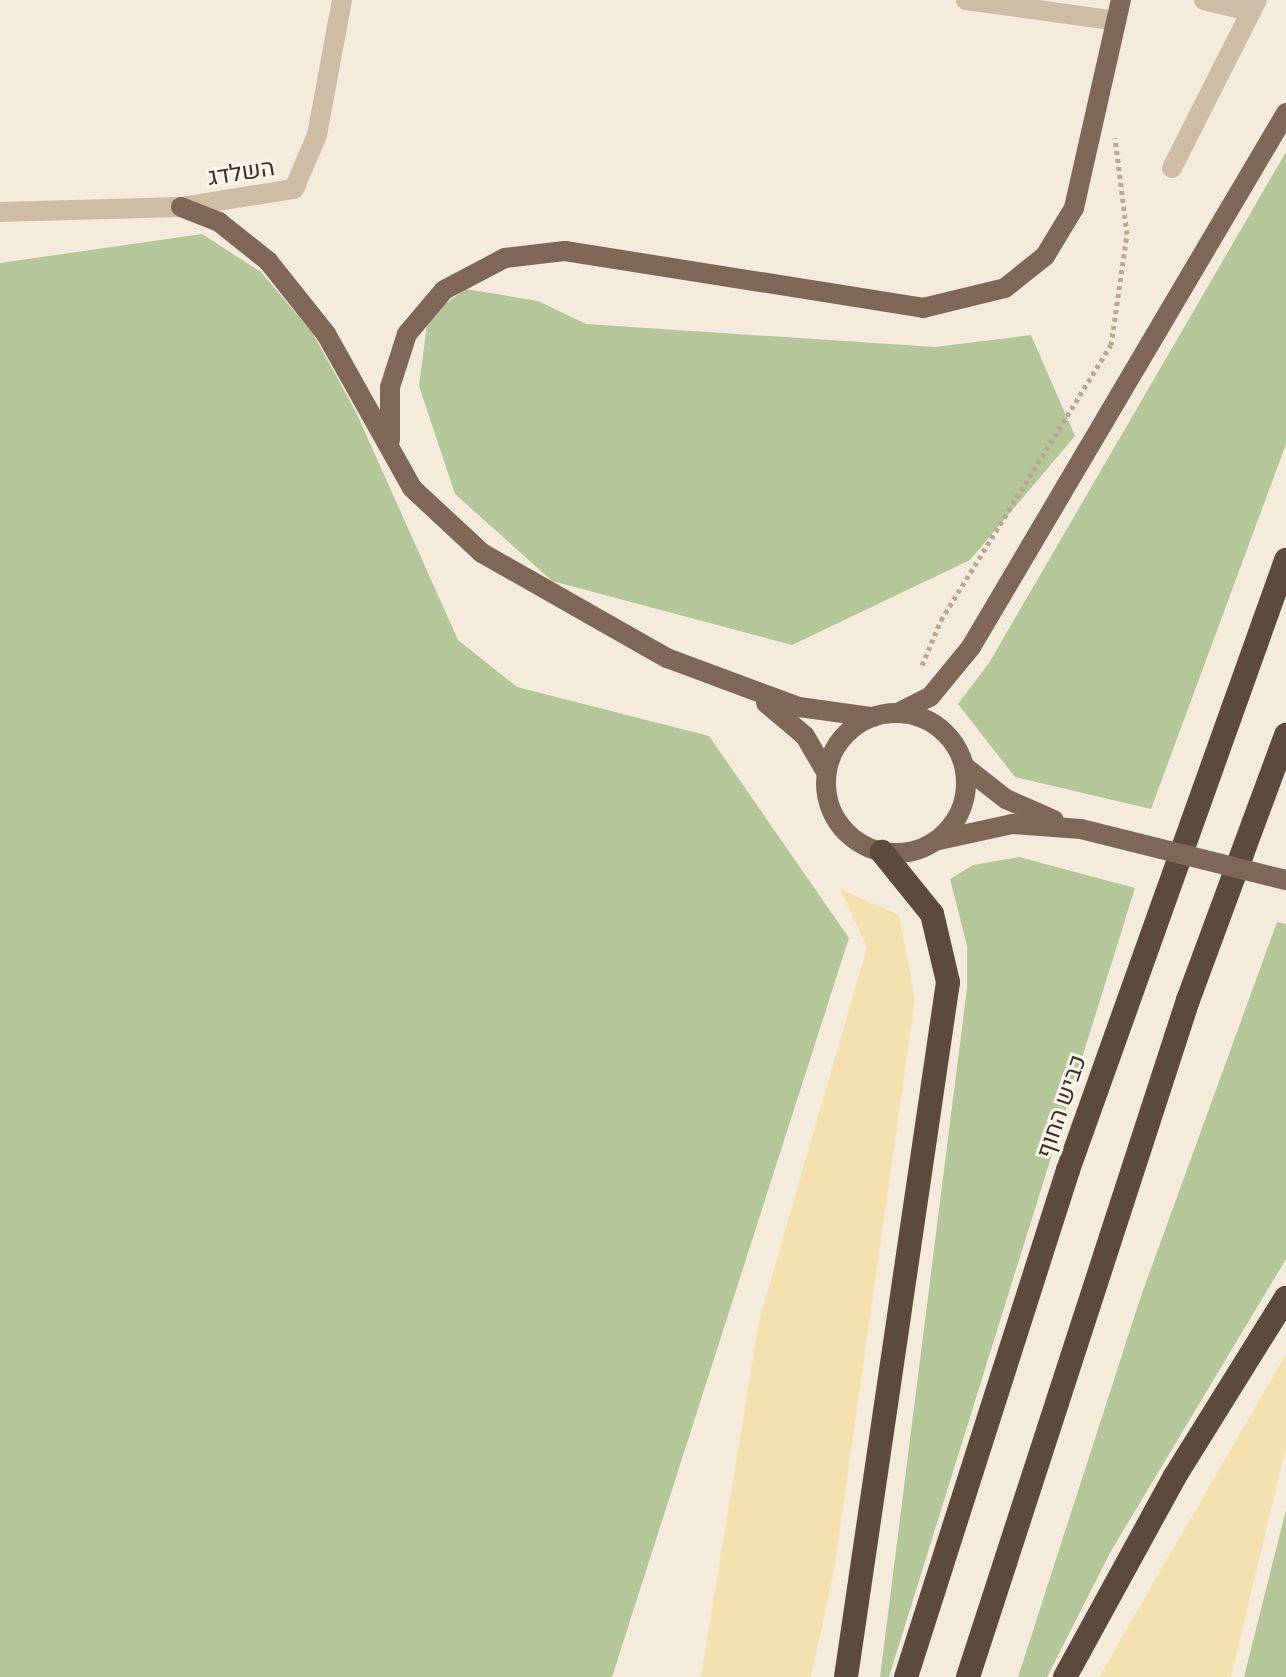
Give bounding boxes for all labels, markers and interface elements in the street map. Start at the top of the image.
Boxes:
street label: השלדג [206,152,276,190]
street label: כביש החוף [1029,1051,1091,1161]

